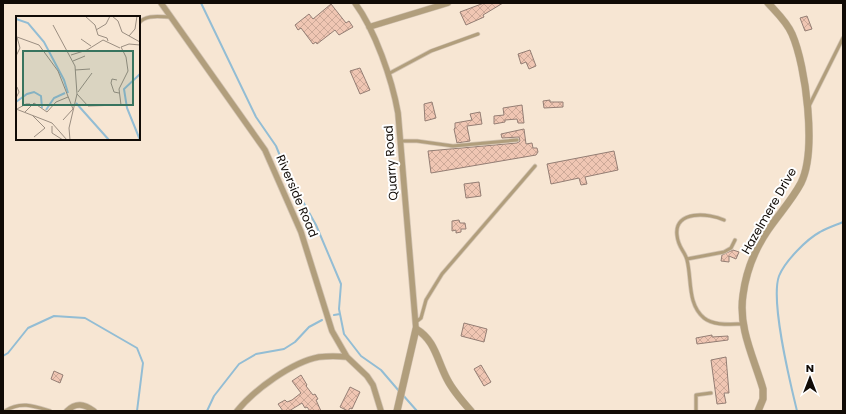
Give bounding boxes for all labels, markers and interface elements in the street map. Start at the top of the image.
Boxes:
inset map [16,16,140,140]
street label: Quarry Road [379,125,402,201]
street label: Riverside Road [272,152,322,240]
street label: Hazelmere Drive [737,164,800,257]
north arrow [790,358,830,398]
text: N [806,360,814,376]

